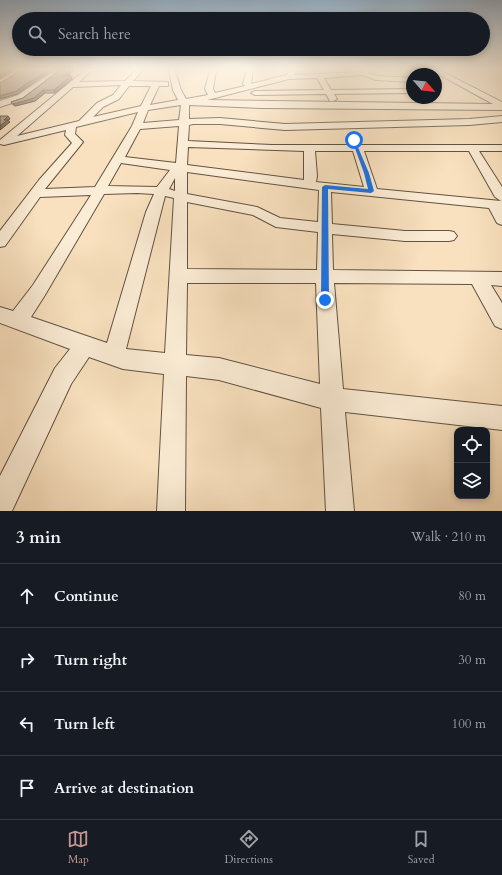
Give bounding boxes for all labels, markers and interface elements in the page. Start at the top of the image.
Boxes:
search box [12,12,490,56]
icon: search [26,23,48,45]
text: Search here [58,24,131,44]
north arrow [406,68,442,104]
route start [345,131,363,149]
route end [316,291,334,309]
map controls [454,427,490,499]
button: locate [454,427,490,463]
button: layers [454,463,490,499]
text: 3 min [16,526,61,549]
text: Walk · 210 m [411,528,486,546]
icon: ahead [16,585,38,607]
text: Continue [54,586,119,606]
text: 80 m [458,587,486,605]
icon: right [16,649,38,671]
text: Turn right [54,650,127,670]
text: 30 m [458,651,486,669]
icon: left [16,713,38,735]
text: Turn left [54,714,115,734]
text: 100 m [452,715,486,733]
icon: arrive [16,777,38,799]
text: Arrive at destination [54,778,194,798]
tab: Map [67,828,89,867]
tab: Directions [224,828,273,867]
tab: Saved [408,828,435,867]

